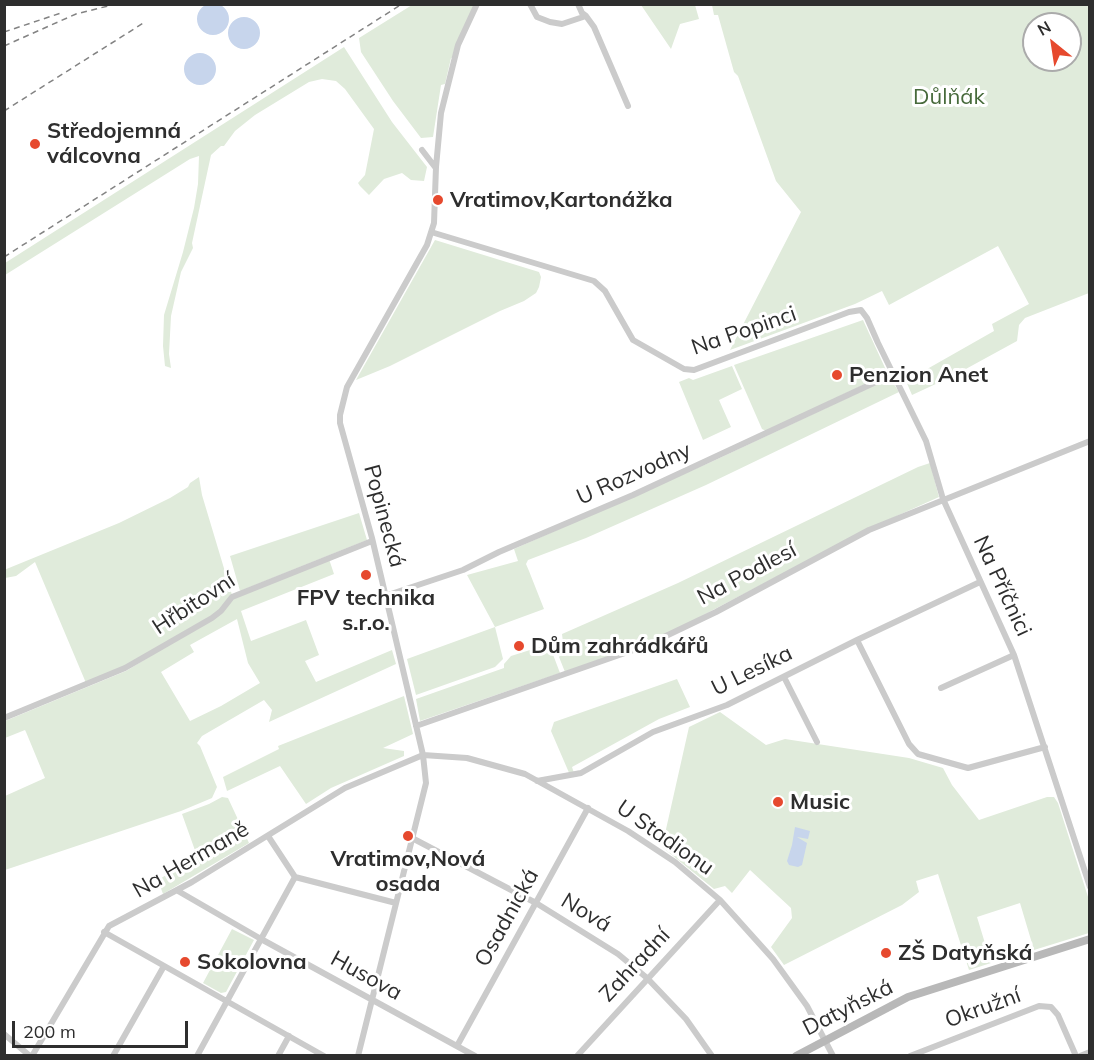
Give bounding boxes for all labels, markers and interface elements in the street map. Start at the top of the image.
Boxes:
north arrow [1022,12,1082,72]
text: N [1034,16,1054,40]
park label: Důlňák [913,84,985,110]
place label: Středojemná válcovna [47,118,181,170]
marker: Středojemná válcovna [28,137,42,151]
place label: Vratimov,Kartonážka [450,187,673,213]
marker: Vratimov,Kartonážka [431,193,445,207]
street label: Na Popinci [688,301,800,361]
place label: Penzion Anet [849,362,988,388]
marker: Penzion Anet [830,368,844,382]
street label: U Rozvodny [573,437,695,511]
street label: Popinecká [358,462,410,570]
street label: Na Příčnici [967,532,1037,640]
street label: Na Podlesí [693,537,801,611]
street label: Hřbitovní [148,568,240,640]
marker: FPV technika s.r.o. [359,568,373,582]
place label: FPV technika s.r.o. [297,585,435,636]
place label: Dům zahrádkářů [531,633,709,659]
marker: Dům zahrádkářů [512,639,526,653]
street label: U Lesíka [707,640,797,702]
place label: Music [790,789,850,815]
street label: U Stadionu [611,795,719,881]
marker: Music [771,795,785,809]
street label: Na Hermaně [128,816,254,904]
marker: Vratimov,Nová osada [401,829,415,843]
place label: Vratimov,Nová osada [331,846,485,897]
street label: Osadnická [469,864,545,972]
street label: Nová [556,888,616,938]
street label: Zahradní [594,923,676,1007]
place label: ZŠ Datyňská [898,940,1032,966]
street label: Husova [326,946,406,1006]
marker: ZŠ Datyňská [879,946,893,960]
place label: Sokolovna [197,949,307,975]
marker: Sokolovna [178,955,192,969]
street label: Datyňská [799,974,897,1042]
street label: Okružní [942,982,1024,1034]
scale bar [15,1009,190,1047]
text: 200 m [23,1020,76,1043]

